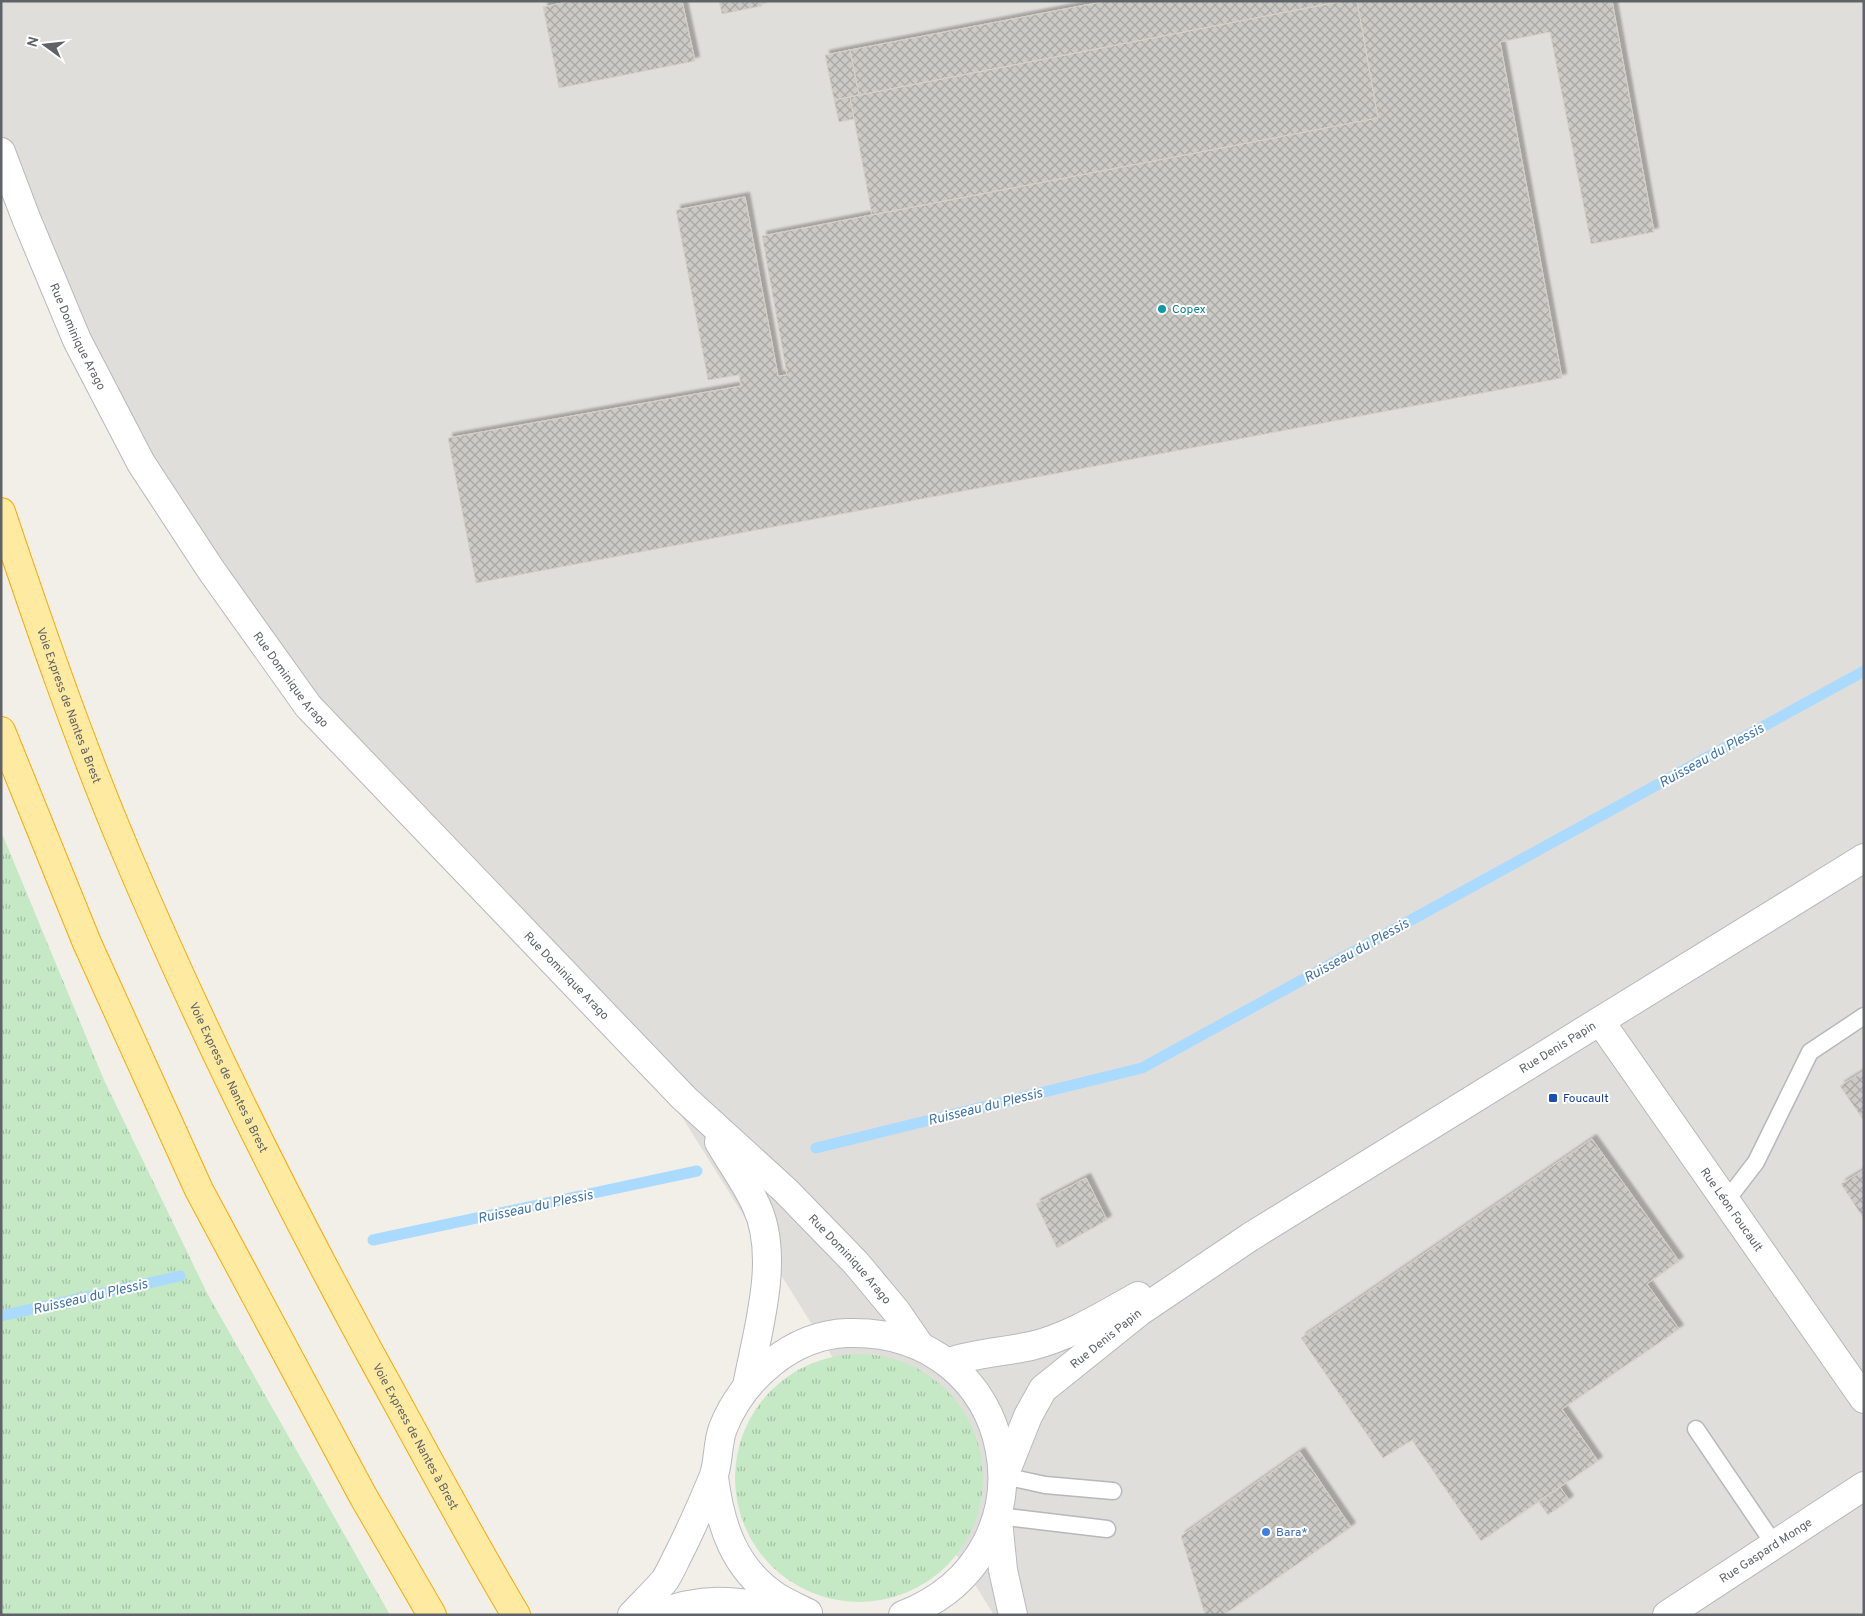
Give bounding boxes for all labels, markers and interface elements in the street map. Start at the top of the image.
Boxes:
north arrow [20,20,70,70]
text: N [24,35,43,49]
street label: Rue Dominique Arago [45,281,109,394]
place label: Copex [1172,302,1206,318]
marker: Copex [1156,303,1168,315]
street label: Voie Express de Nantes à Brest [32,626,104,786]
street label: Rue Dominique Arago [249,629,332,732]
water label: Ruisseau du Plessis [1656,720,1768,792]
water label: Ruisseau du Plessis [1301,915,1413,987]
street label: Rue Dominique Arago [520,929,612,1024]
street label: Voie Express de Nantes à Brest [185,1000,271,1156]
street label: Rue Denis Papin [1517,1018,1599,1078]
water label: Ruisseau du Plessis [926,1085,1045,1130]
place label: Foucault [1563,1091,1609,1107]
marker: Foucault [1547,1092,1559,1104]
street label: Rue Léon Foucault [1696,1165,1766,1255]
water label: Ruisseau du Plessis [476,1187,595,1228]
street label: Rue Dominique Arago [804,1211,894,1308]
water label: Ruisseau du Plessis [31,1276,150,1319]
street label: Rue Denis Papin [1067,1306,1145,1373]
street label: Voie Express de Nantes à Brest [368,1361,461,1513]
street label: Rue Gaspard Monge [1717,1515,1816,1587]
place label: Bara* [1276,1525,1308,1541]
marker: Bara* [1260,1526,1272,1538]

